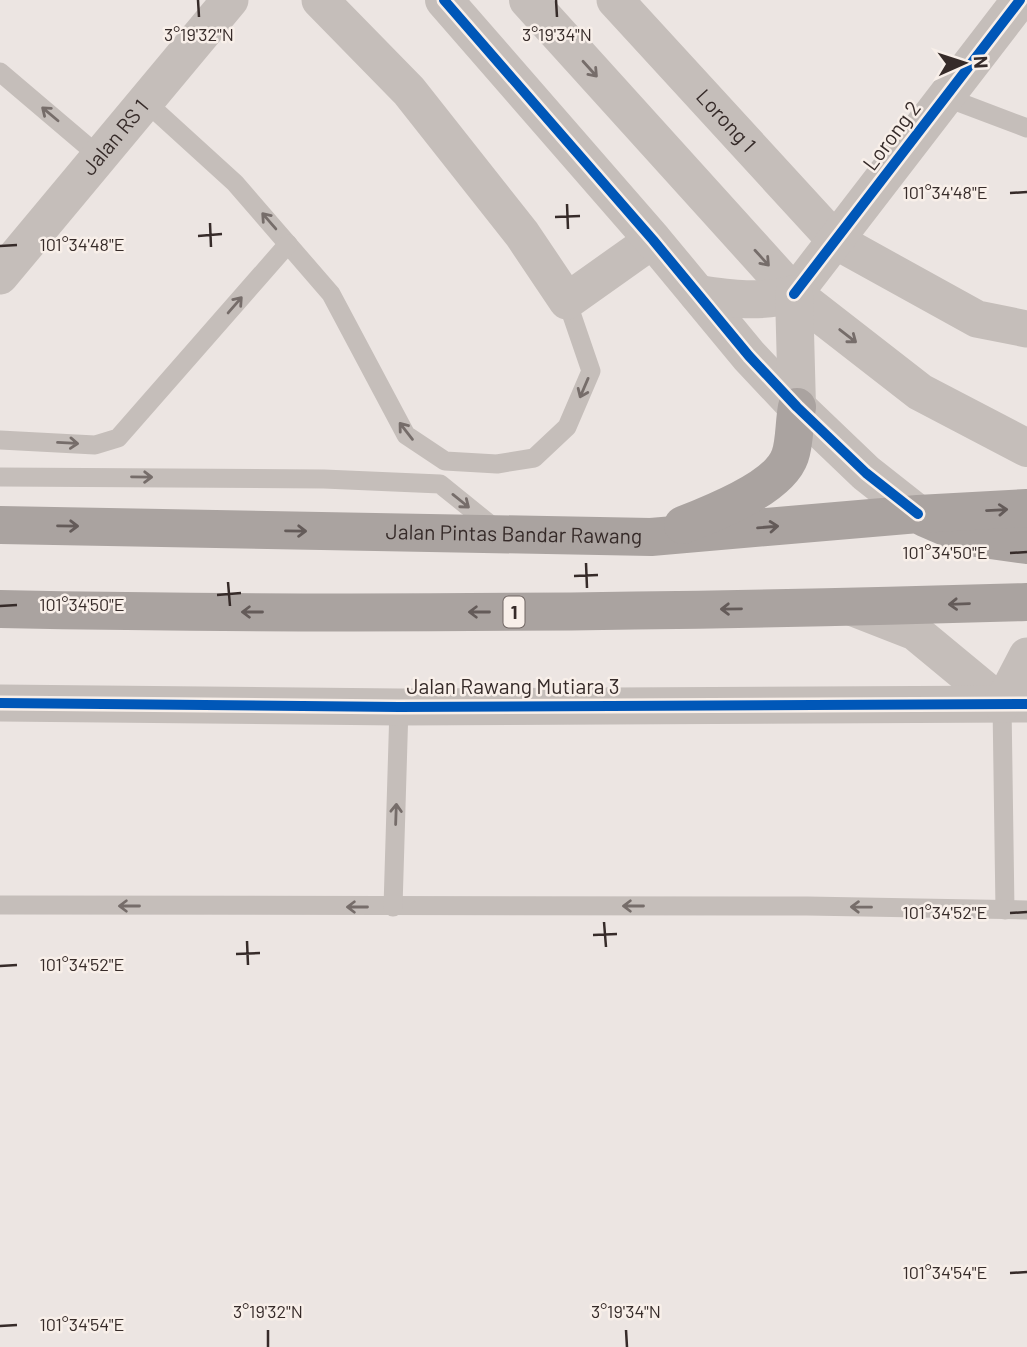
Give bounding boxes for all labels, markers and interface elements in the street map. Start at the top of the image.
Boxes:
text: 3°19'32"N [164,23,234,45]
text: 3°19'34"N [522,23,592,45]
north arrow [929,28,999,98]
text: N [970,55,993,69]
one-way arrow [582,60,598,78]
street label: Lorong 1 [692,83,762,157]
street label: Jalan RS 1 [75,94,153,180]
street label: Lorong 2 [857,95,925,175]
one-way arrow [41,106,59,122]
text: 101°34'48"E [902,181,988,203]
one-way arrow [261,213,277,231]
text: 101°34'48"E [39,233,125,255]
one-way arrow [754,249,771,266]
one-way arrow [227,296,243,314]
one-way arrow [838,328,856,343]
one-way arrow [577,377,590,398]
one-way arrow [399,421,414,440]
one-way arrow [56,437,79,450]
one-way arrow [130,471,153,484]
one-way arrow [451,493,470,508]
one-way arrow [985,503,1008,516]
street label: Jalan Pintas Bandar Rawang [385,518,642,548]
one-way arrow [56,519,79,533]
one-way arrow [756,520,778,533]
one-way arrow [284,524,307,537]
text: 101°34'50"E [902,541,988,563]
text: 101°34'50"E [39,593,125,615]
road number: 1 [504,596,524,628]
one-way arrow [948,597,971,611]
one-way arrow [720,602,743,616]
one-way arrow [241,605,264,619]
one-way arrow [468,605,491,619]
street label: Jalan Rawang Mutiara 3 [406,673,620,698]
one-way arrow [389,803,402,826]
one-way arrow [118,899,141,913]
one-way arrow [622,899,645,913]
one-way arrow [346,900,369,913]
one-way arrow [850,900,873,913]
text: 101°34'52"E [903,901,987,923]
text: 101°34'52"E [40,953,124,975]
text: 101°34'54"E [903,1261,987,1283]
text: 3°19'32"N [233,1300,303,1322]
text: 3°19'34"N [591,1300,661,1322]
text: 101°34'54"E [40,1313,124,1335]

